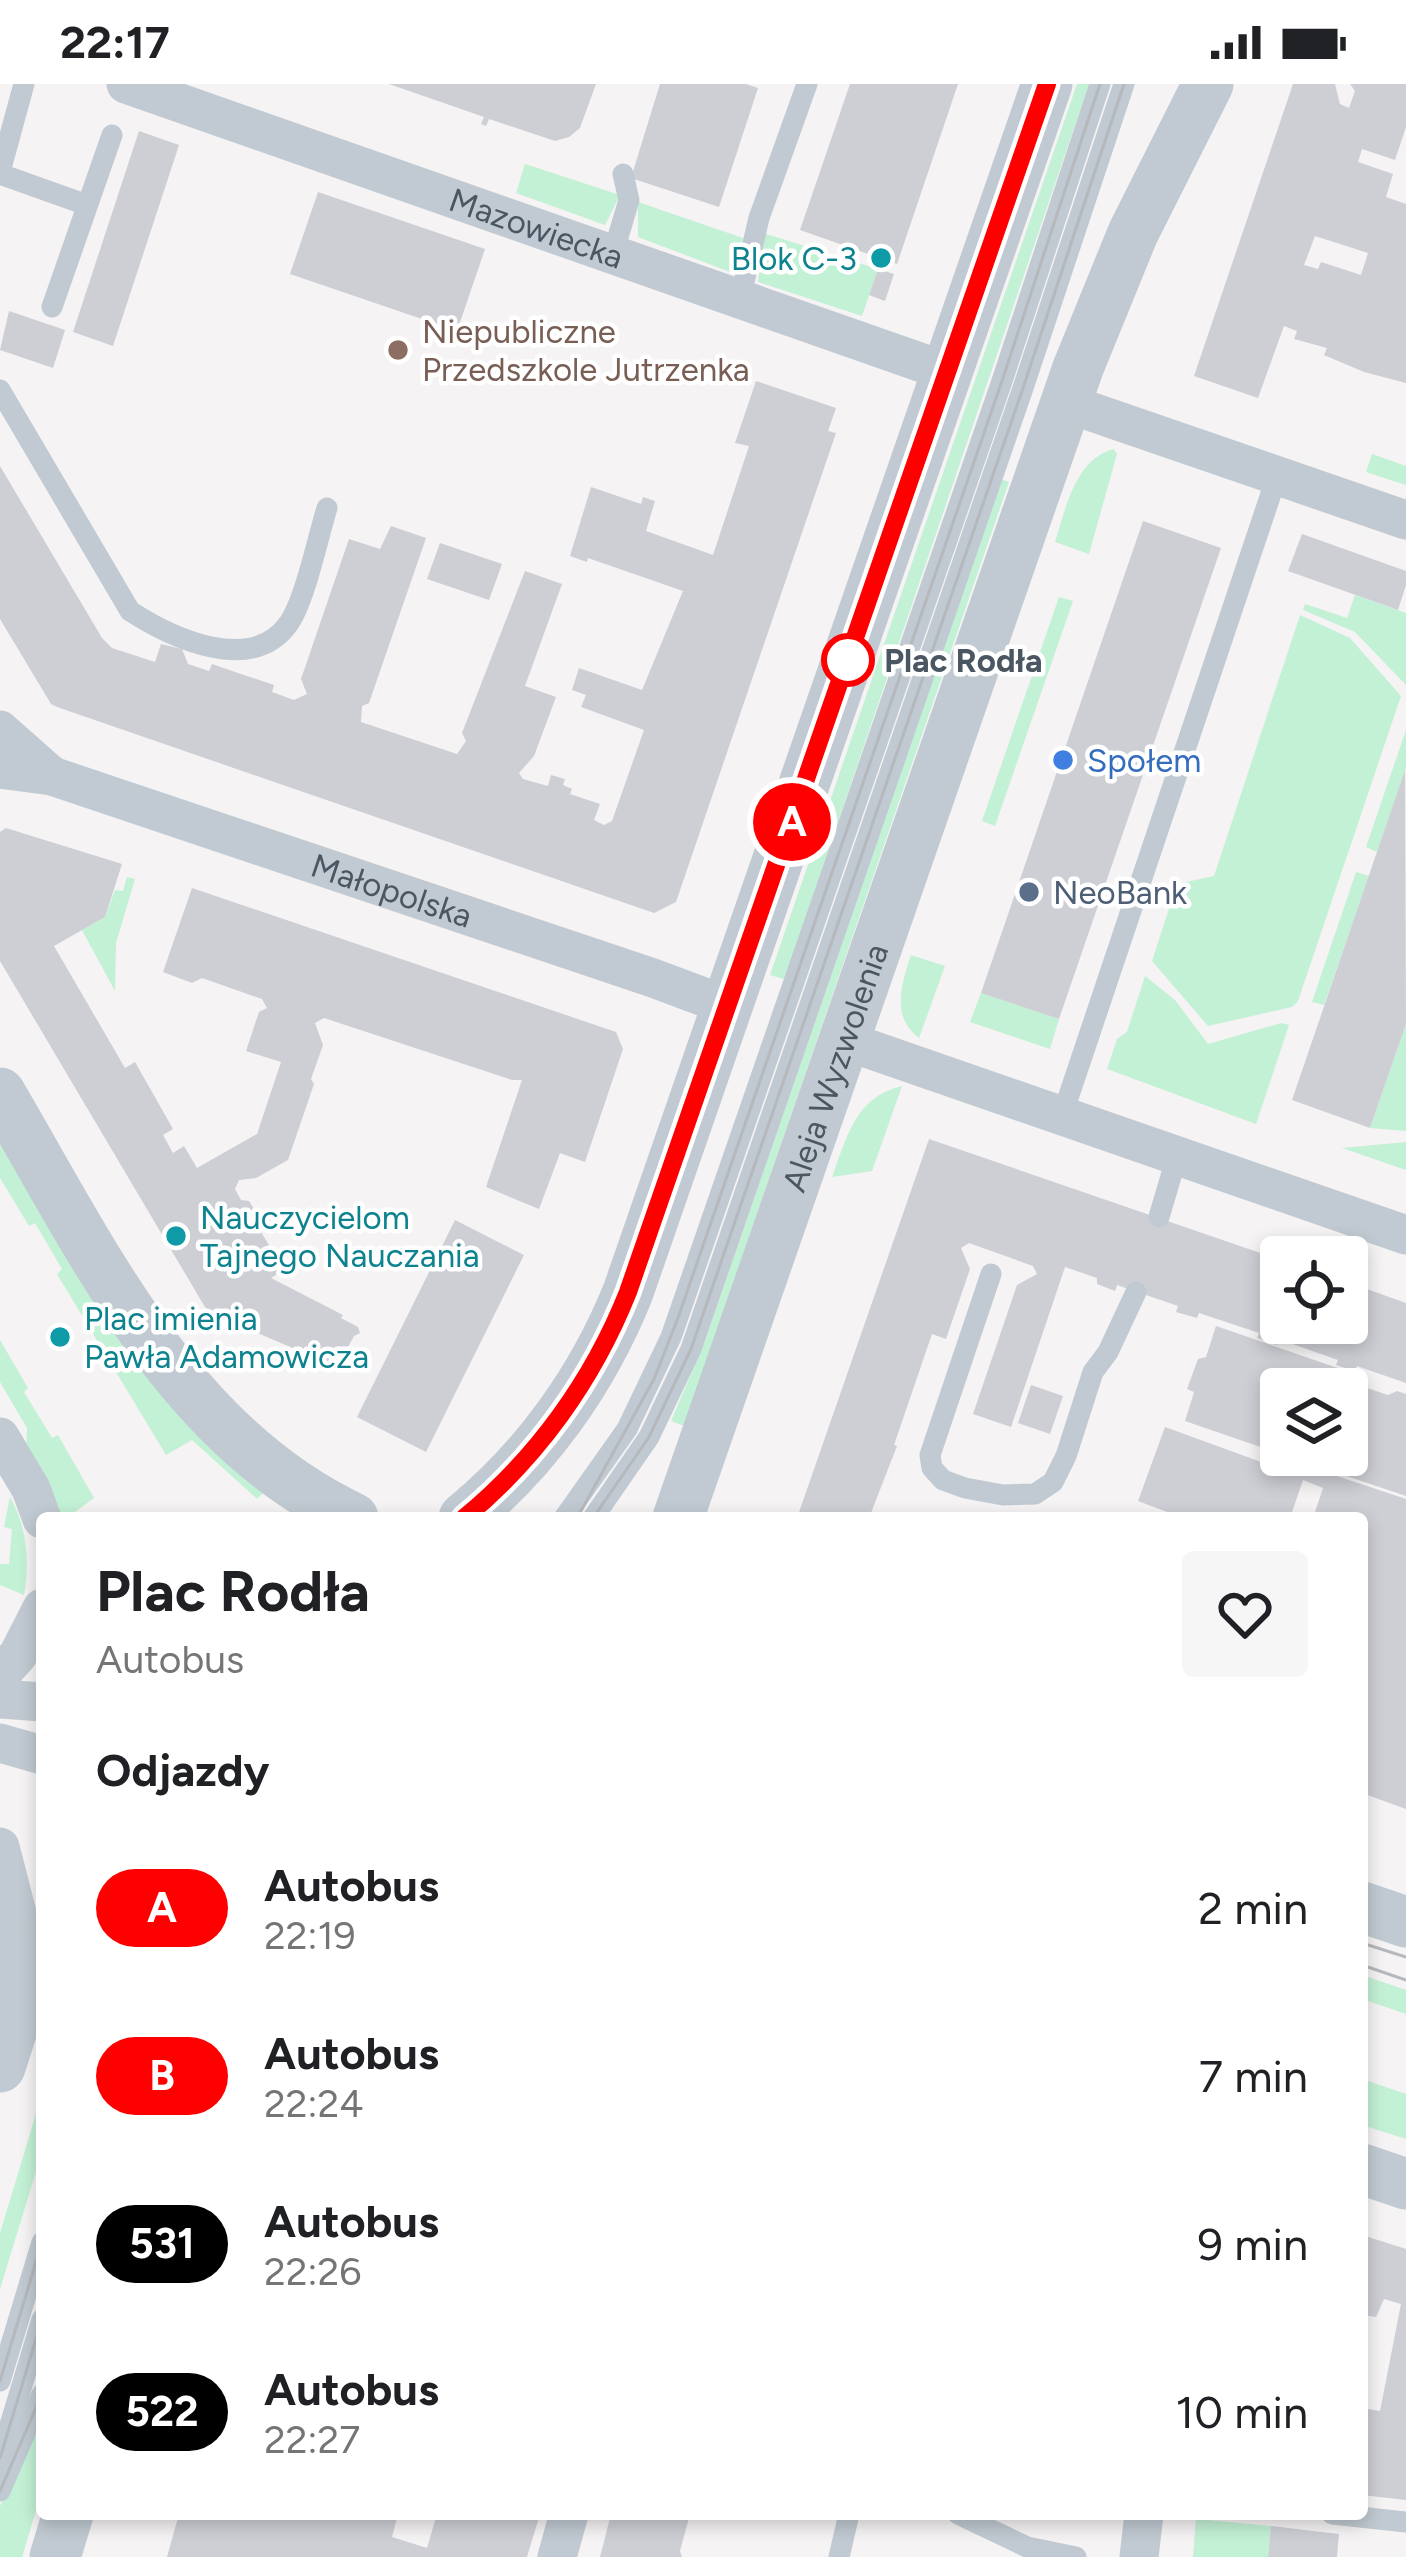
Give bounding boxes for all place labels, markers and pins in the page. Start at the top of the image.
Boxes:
place label: Blok C-3 [731,239,857,278]
marker: Blok C-3 [868,245,894,271]
place label: Niepubliczne Przedszkole Jutrzenka [422,312,750,389]
marker: Niepubliczne Przedszkole Jutrzenka [385,337,411,363]
marker: Plac Rodła [823,635,873,685]
place label: Plac Rodła [884,641,1043,680]
place label: Społem [1087,741,1201,780]
marker: Społem [1050,747,1076,773]
place label: NeoBank [1053,873,1187,912]
marker: NeoBank [1016,879,1042,905]
place label: Nauczycielom Tajnego Nauczania [200,1198,480,1275]
marker: Nauczycielom Tajnego Nauczania [163,1223,189,1249]
place label: Plac imienia Pawła Adamowicza [84,1299,369,1376]
marker: Plac imienia Pawła Adamowicza [47,1324,73,1350]

